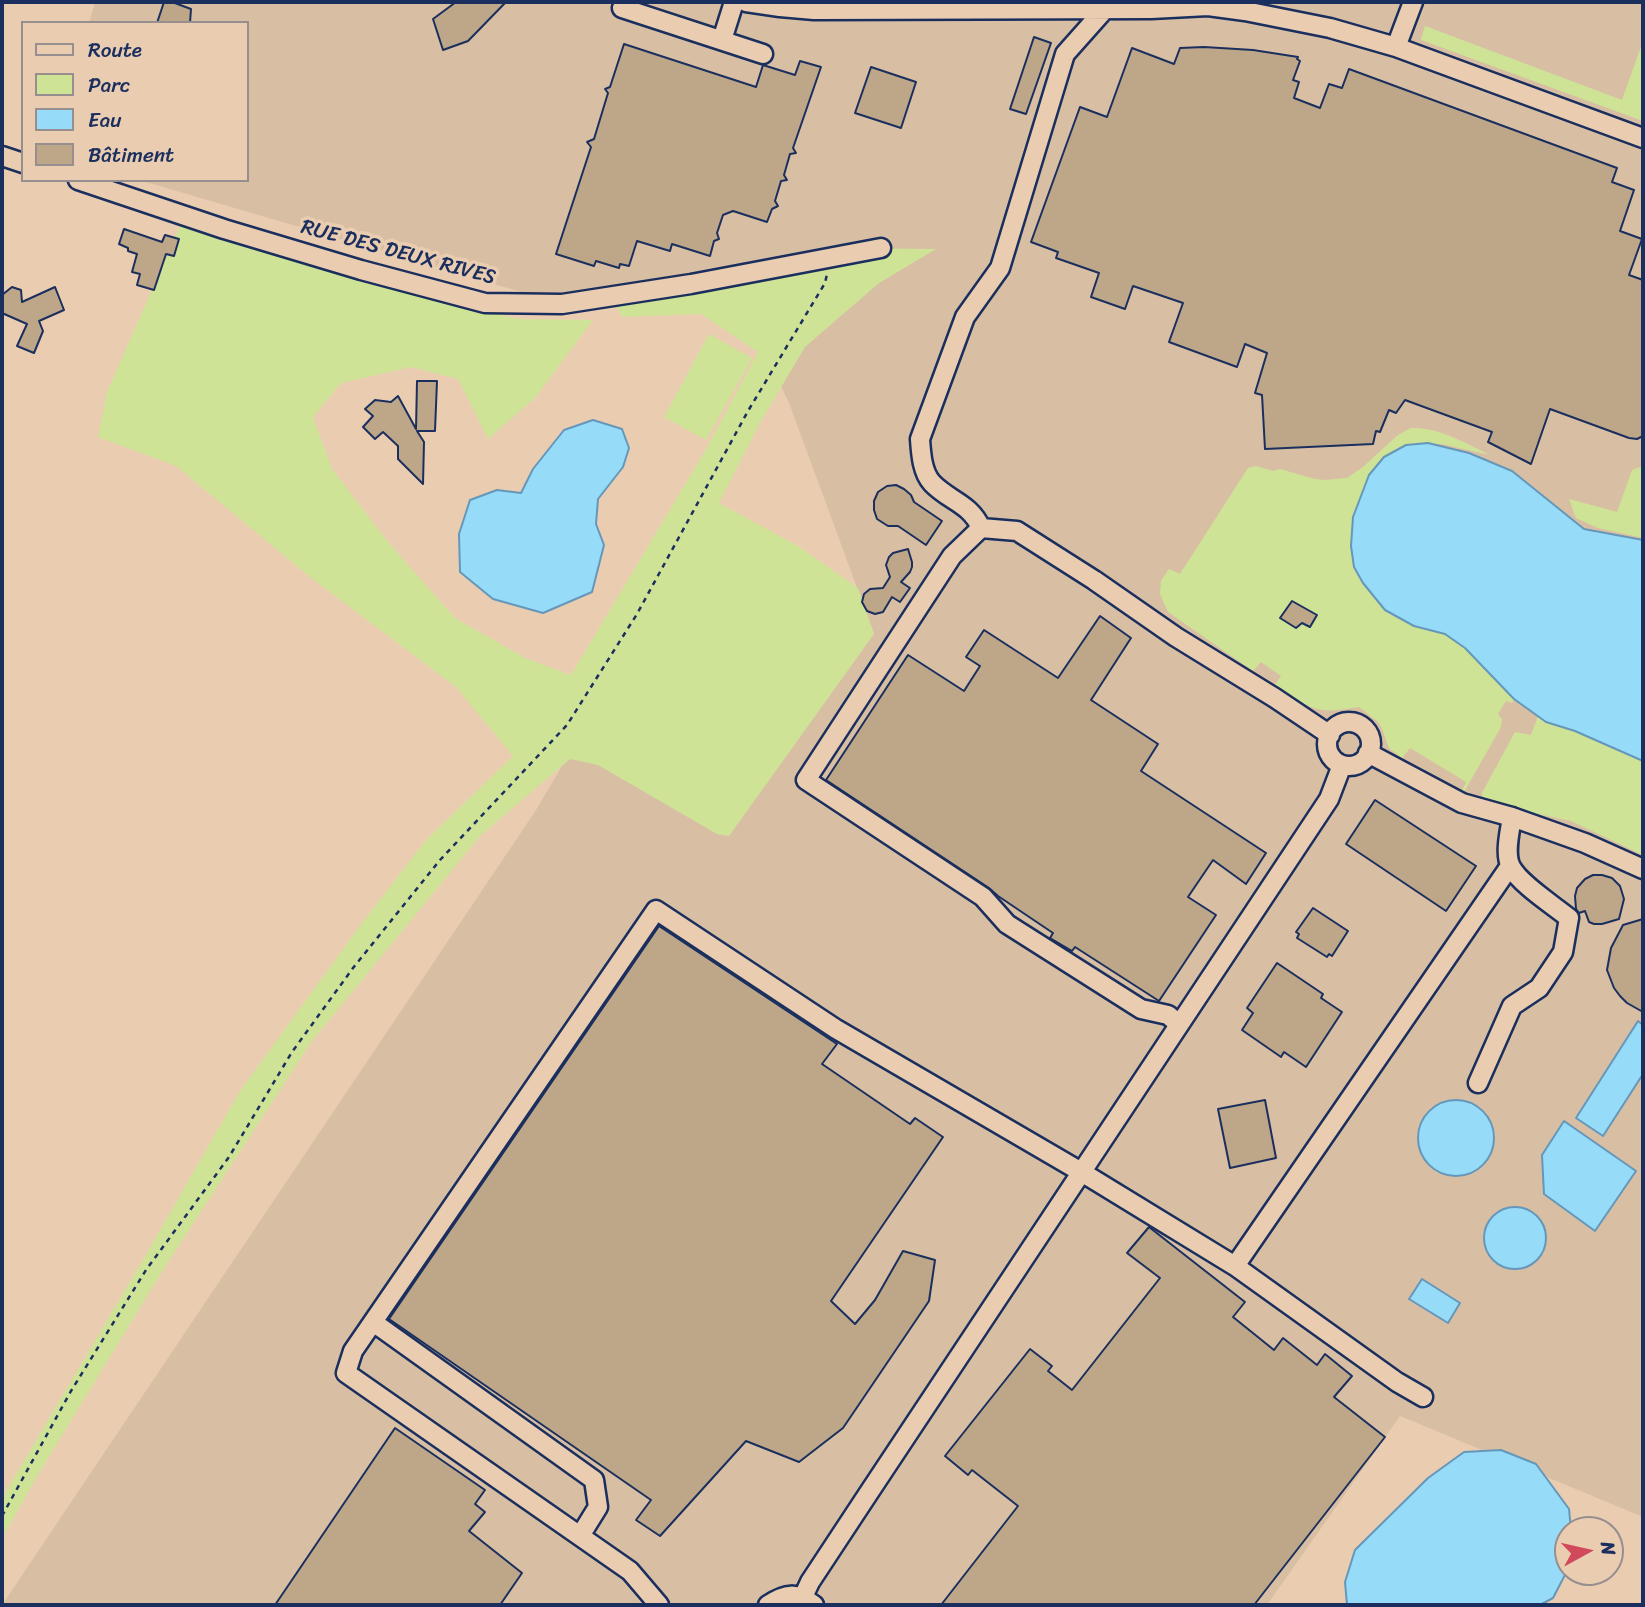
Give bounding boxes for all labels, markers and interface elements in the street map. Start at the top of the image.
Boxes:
legend [21,21,248,182]
text: Route [88,31,142,69]
text: Parc [88,66,130,104]
text: Eau [88,101,121,139]
text: Bâtiment [88,136,174,174]
street label: RUE DES DEUX RIVES [298,215,498,291]
north arrow [1554,1516,1624,1586]
text: N [1591,1539,1626,1557]

